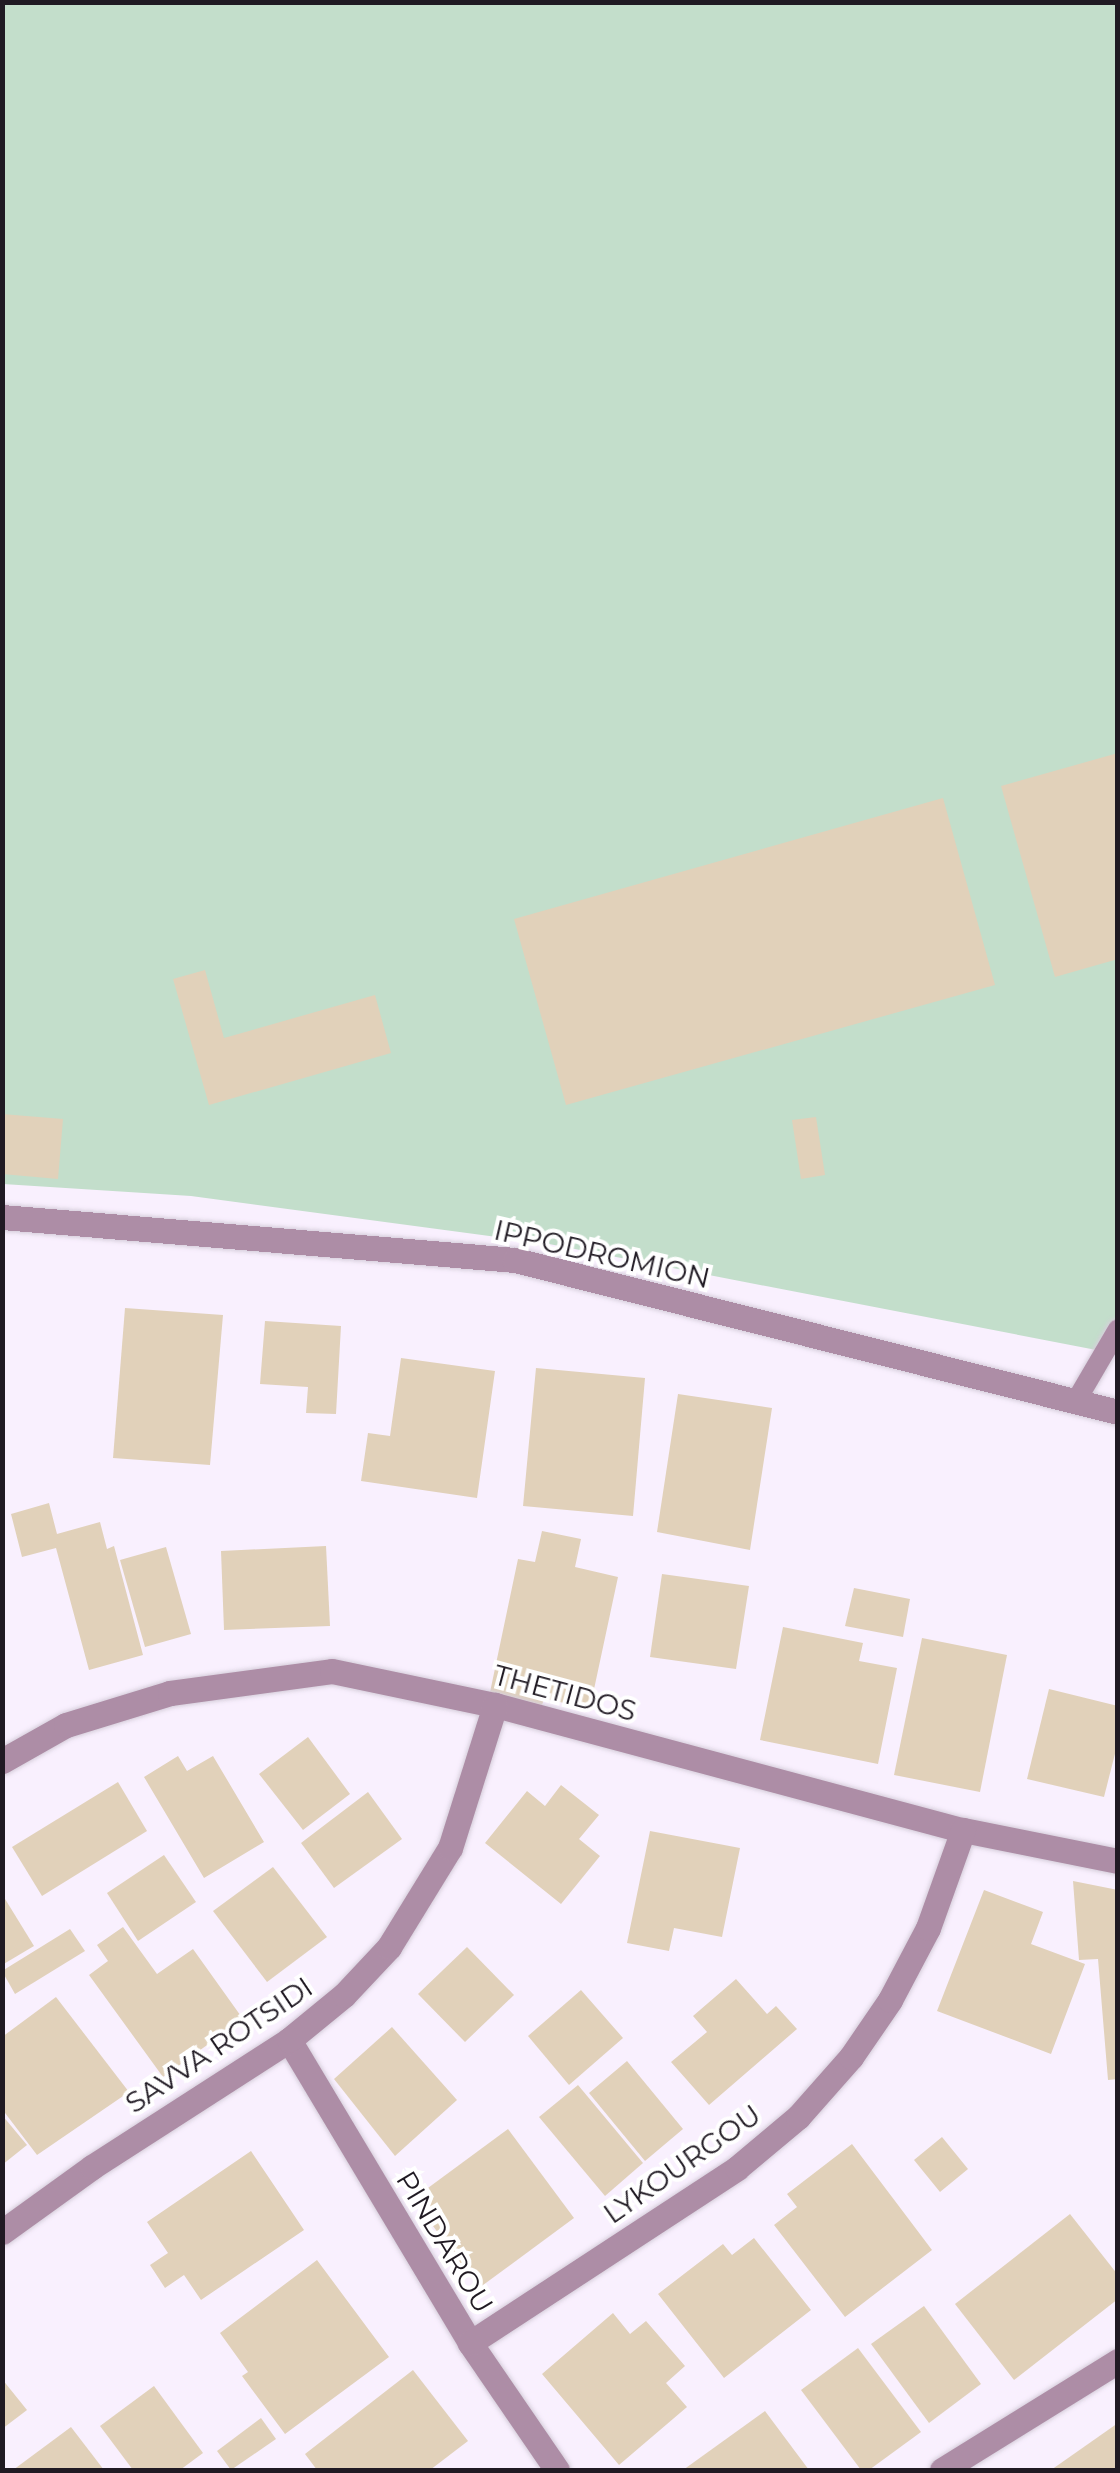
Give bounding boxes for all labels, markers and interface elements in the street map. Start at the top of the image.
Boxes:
street label: IPPODROMION [491,1213,713,1295]
street label: THETIDOS [490,1658,640,1728]
street label: SAVVA ROTSIDI [119,1970,319,2120]
street label: LYKOURGOU [597,2098,767,2230]
street label: PINDAROU [389,2165,501,2319]

